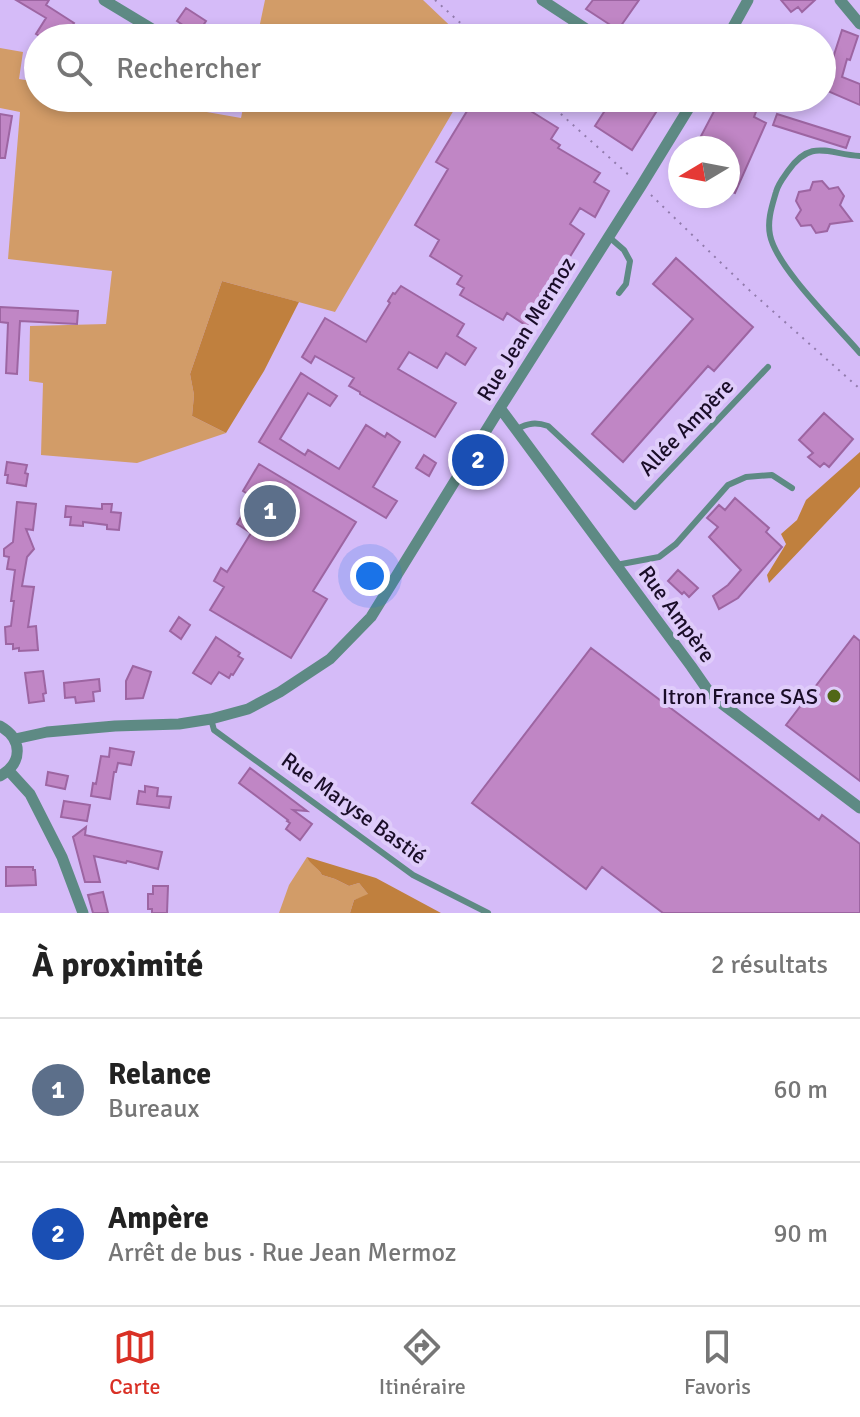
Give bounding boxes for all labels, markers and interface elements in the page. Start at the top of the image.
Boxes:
search box [24,24,836,112]
icon: search [52,46,96,90]
text: Rechercher [116,50,261,87]
north arrow [668,136,740,208]
street label: Rue Jean Mermoz [471,252,581,406]
street label: Allée Ampère [633,373,739,481]
pin: 2 [452,430,504,490]
pin: 1 [244,481,296,541]
your location [350,556,390,596]
street label: Rue Ampère [633,560,721,668]
place label: Itron France SAS [662,683,818,710]
marker: Itron France SAS [825,687,843,705]
street label: Rue Maryse Bastié [276,746,432,870]
text: À proximité [32,944,203,986]
text: 2 résultats [711,949,828,981]
text: Relance [108,1056,211,1093]
text: 1 [51,1074,65,1106]
text: 60 m [773,1074,828,1106]
text: Bureaux [108,1093,199,1125]
text: Ampère [108,1200,209,1237]
text: 2 [51,1218,65,1250]
text: 90 m [773,1218,828,1250]
text: Arrêt de bus · Rue Jean Mermoz [108,1237,456,1269]
tab: Carte [109,1325,160,1400]
tab: Itinéraire [379,1325,466,1400]
tab: Favoris [684,1325,751,1400]

